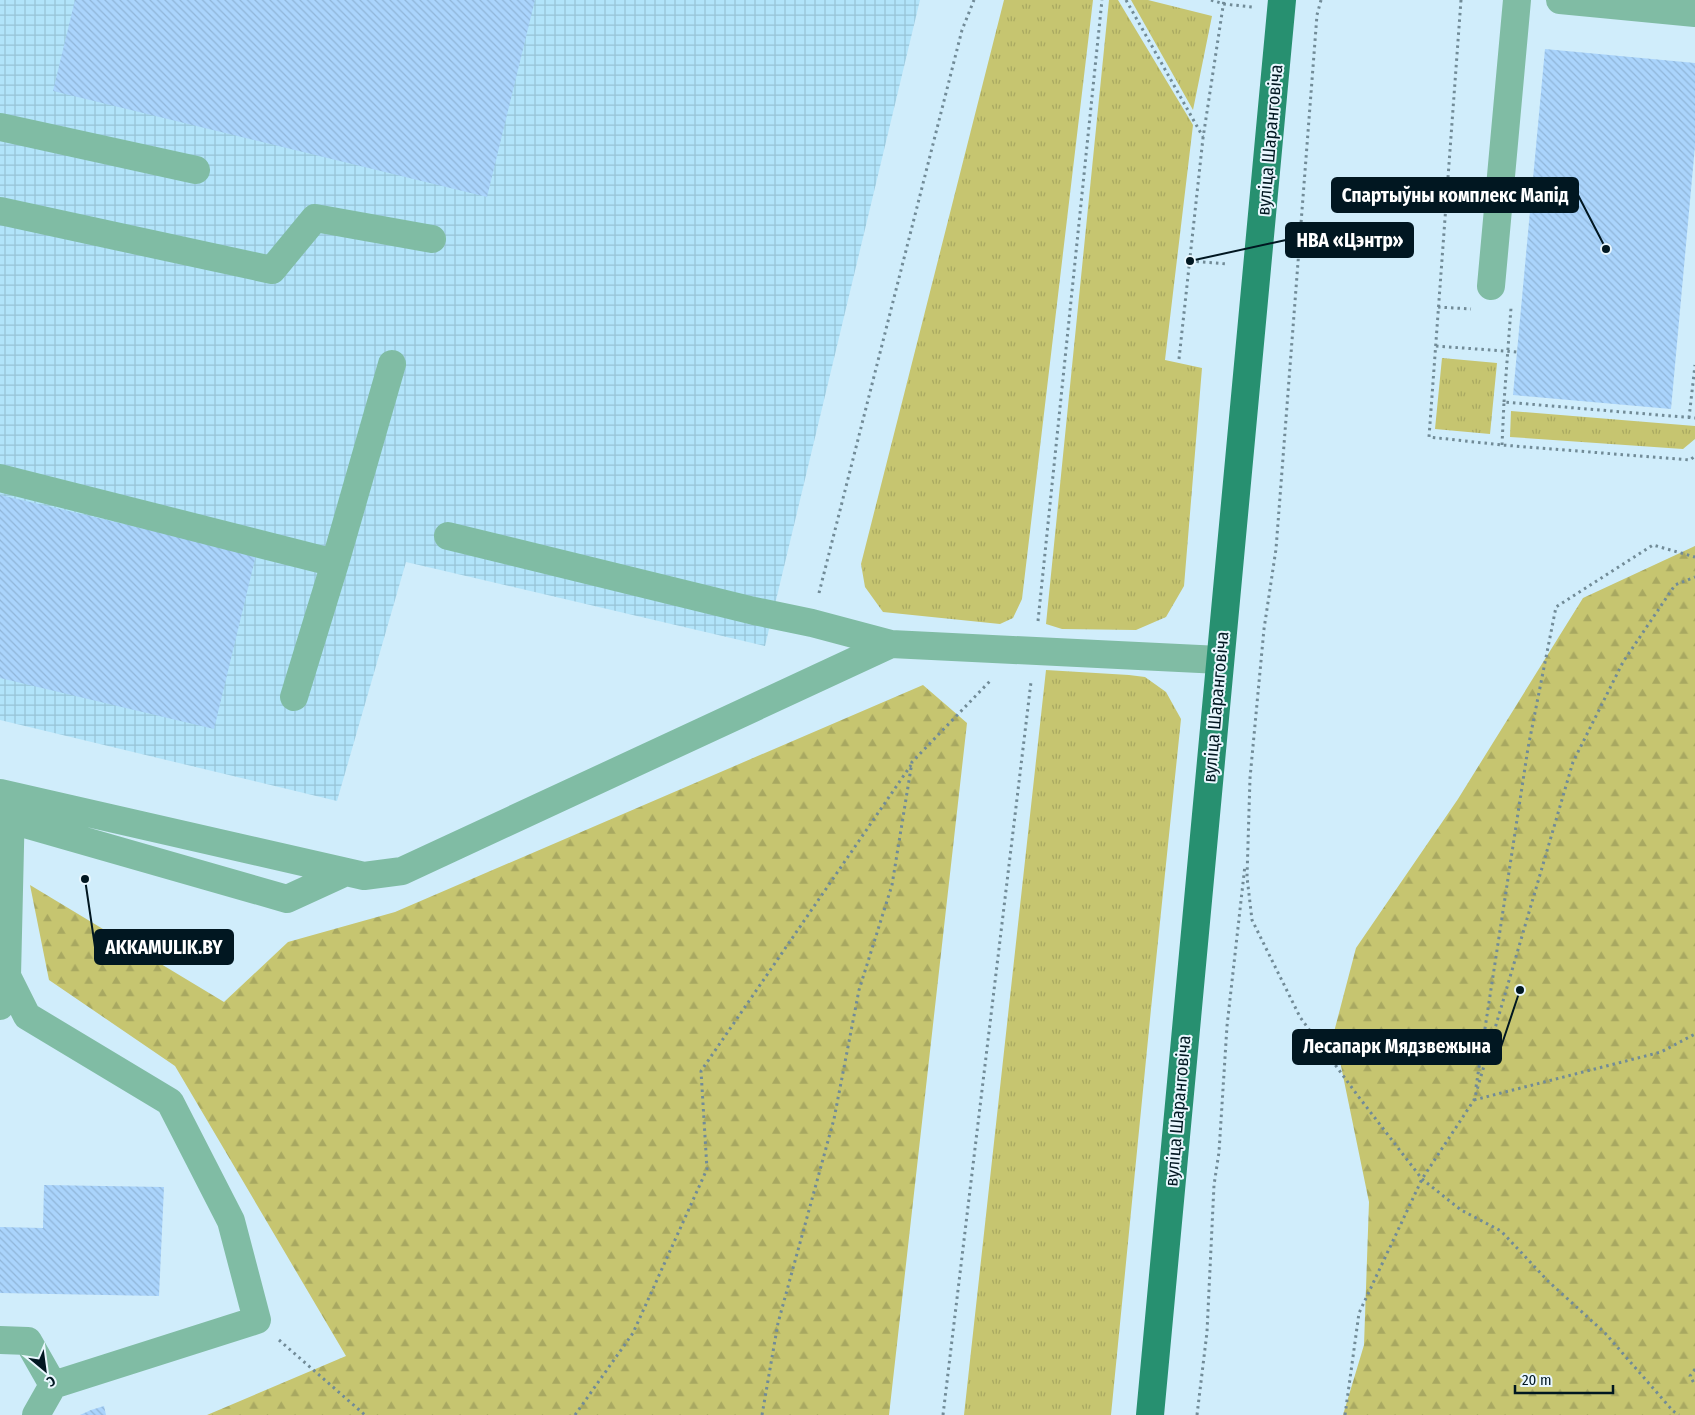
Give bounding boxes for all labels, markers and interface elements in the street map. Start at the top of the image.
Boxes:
street label: вуліца Шаранговіча [1252,63,1288,217]
callout: Спартыўны комплекс Мапід [1332,178,1578,212]
text: Спартыўны комплекс Мапід [1342,184,1569,207]
callout: НВА «Цэнтр» [1286,223,1413,257]
text: НВА «Цэнтр» [1297,229,1404,252]
street label: вуліца Шаранговіча [1198,630,1234,784]
callout: AKKAMULIK.BY [95,930,233,964]
text: AKKAMULIK.BY [104,936,223,959]
callout: Лесапарк Мядзвежына [1293,1030,1501,1064]
street label: вуліца Шаранговіча [1160,1034,1196,1188]
text: Лесапарк Мядзвежына [1303,1035,1491,1058]
north arrow [20,1345,70,1395]
scale bar [1515,1362,1612,1394]
text: 20 m [1522,1371,1552,1389]
text: С [43,1372,58,1390]

